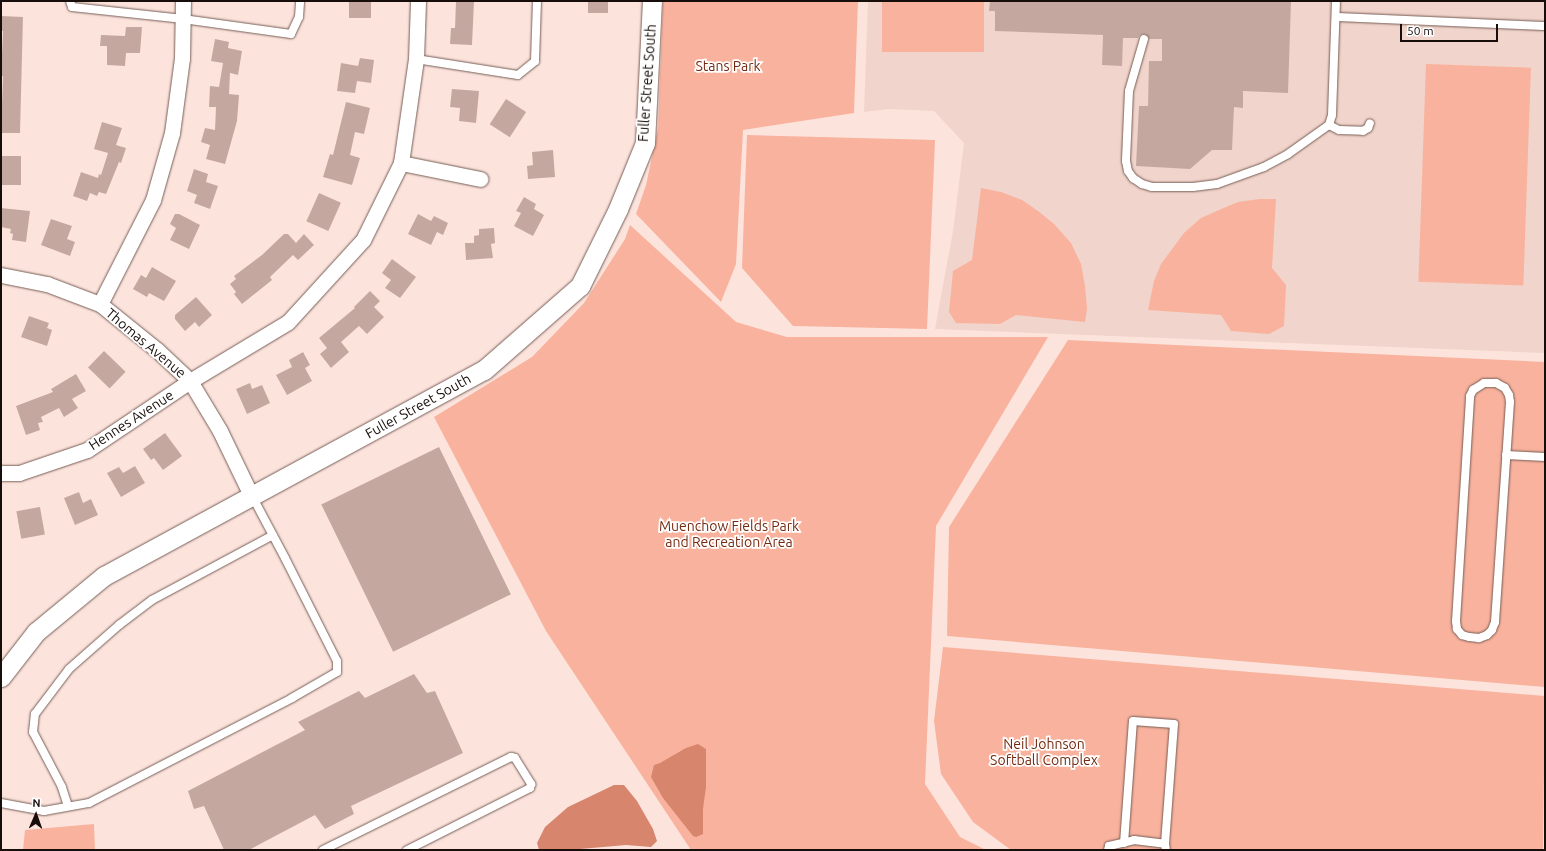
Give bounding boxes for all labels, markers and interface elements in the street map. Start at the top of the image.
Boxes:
scale bar [1402,16,1500,42]
street label: Fuller Street South [635,24,659,142]
text: 50 m [1407,24,1434,37]
park label: Stans Park [695,58,761,74]
street label: Thomas Avenue [102,305,190,381]
street label: Fuller Street South [362,370,474,442]
street label: Hennes Avenue [85,386,177,454]
park label: Muenchow Fields Park and Recreation Area [659,518,799,550]
park label: Neil Johnson Softball Complex [990,736,1098,768]
north arrow [16,795,56,835]
text: N [32,797,41,809]

